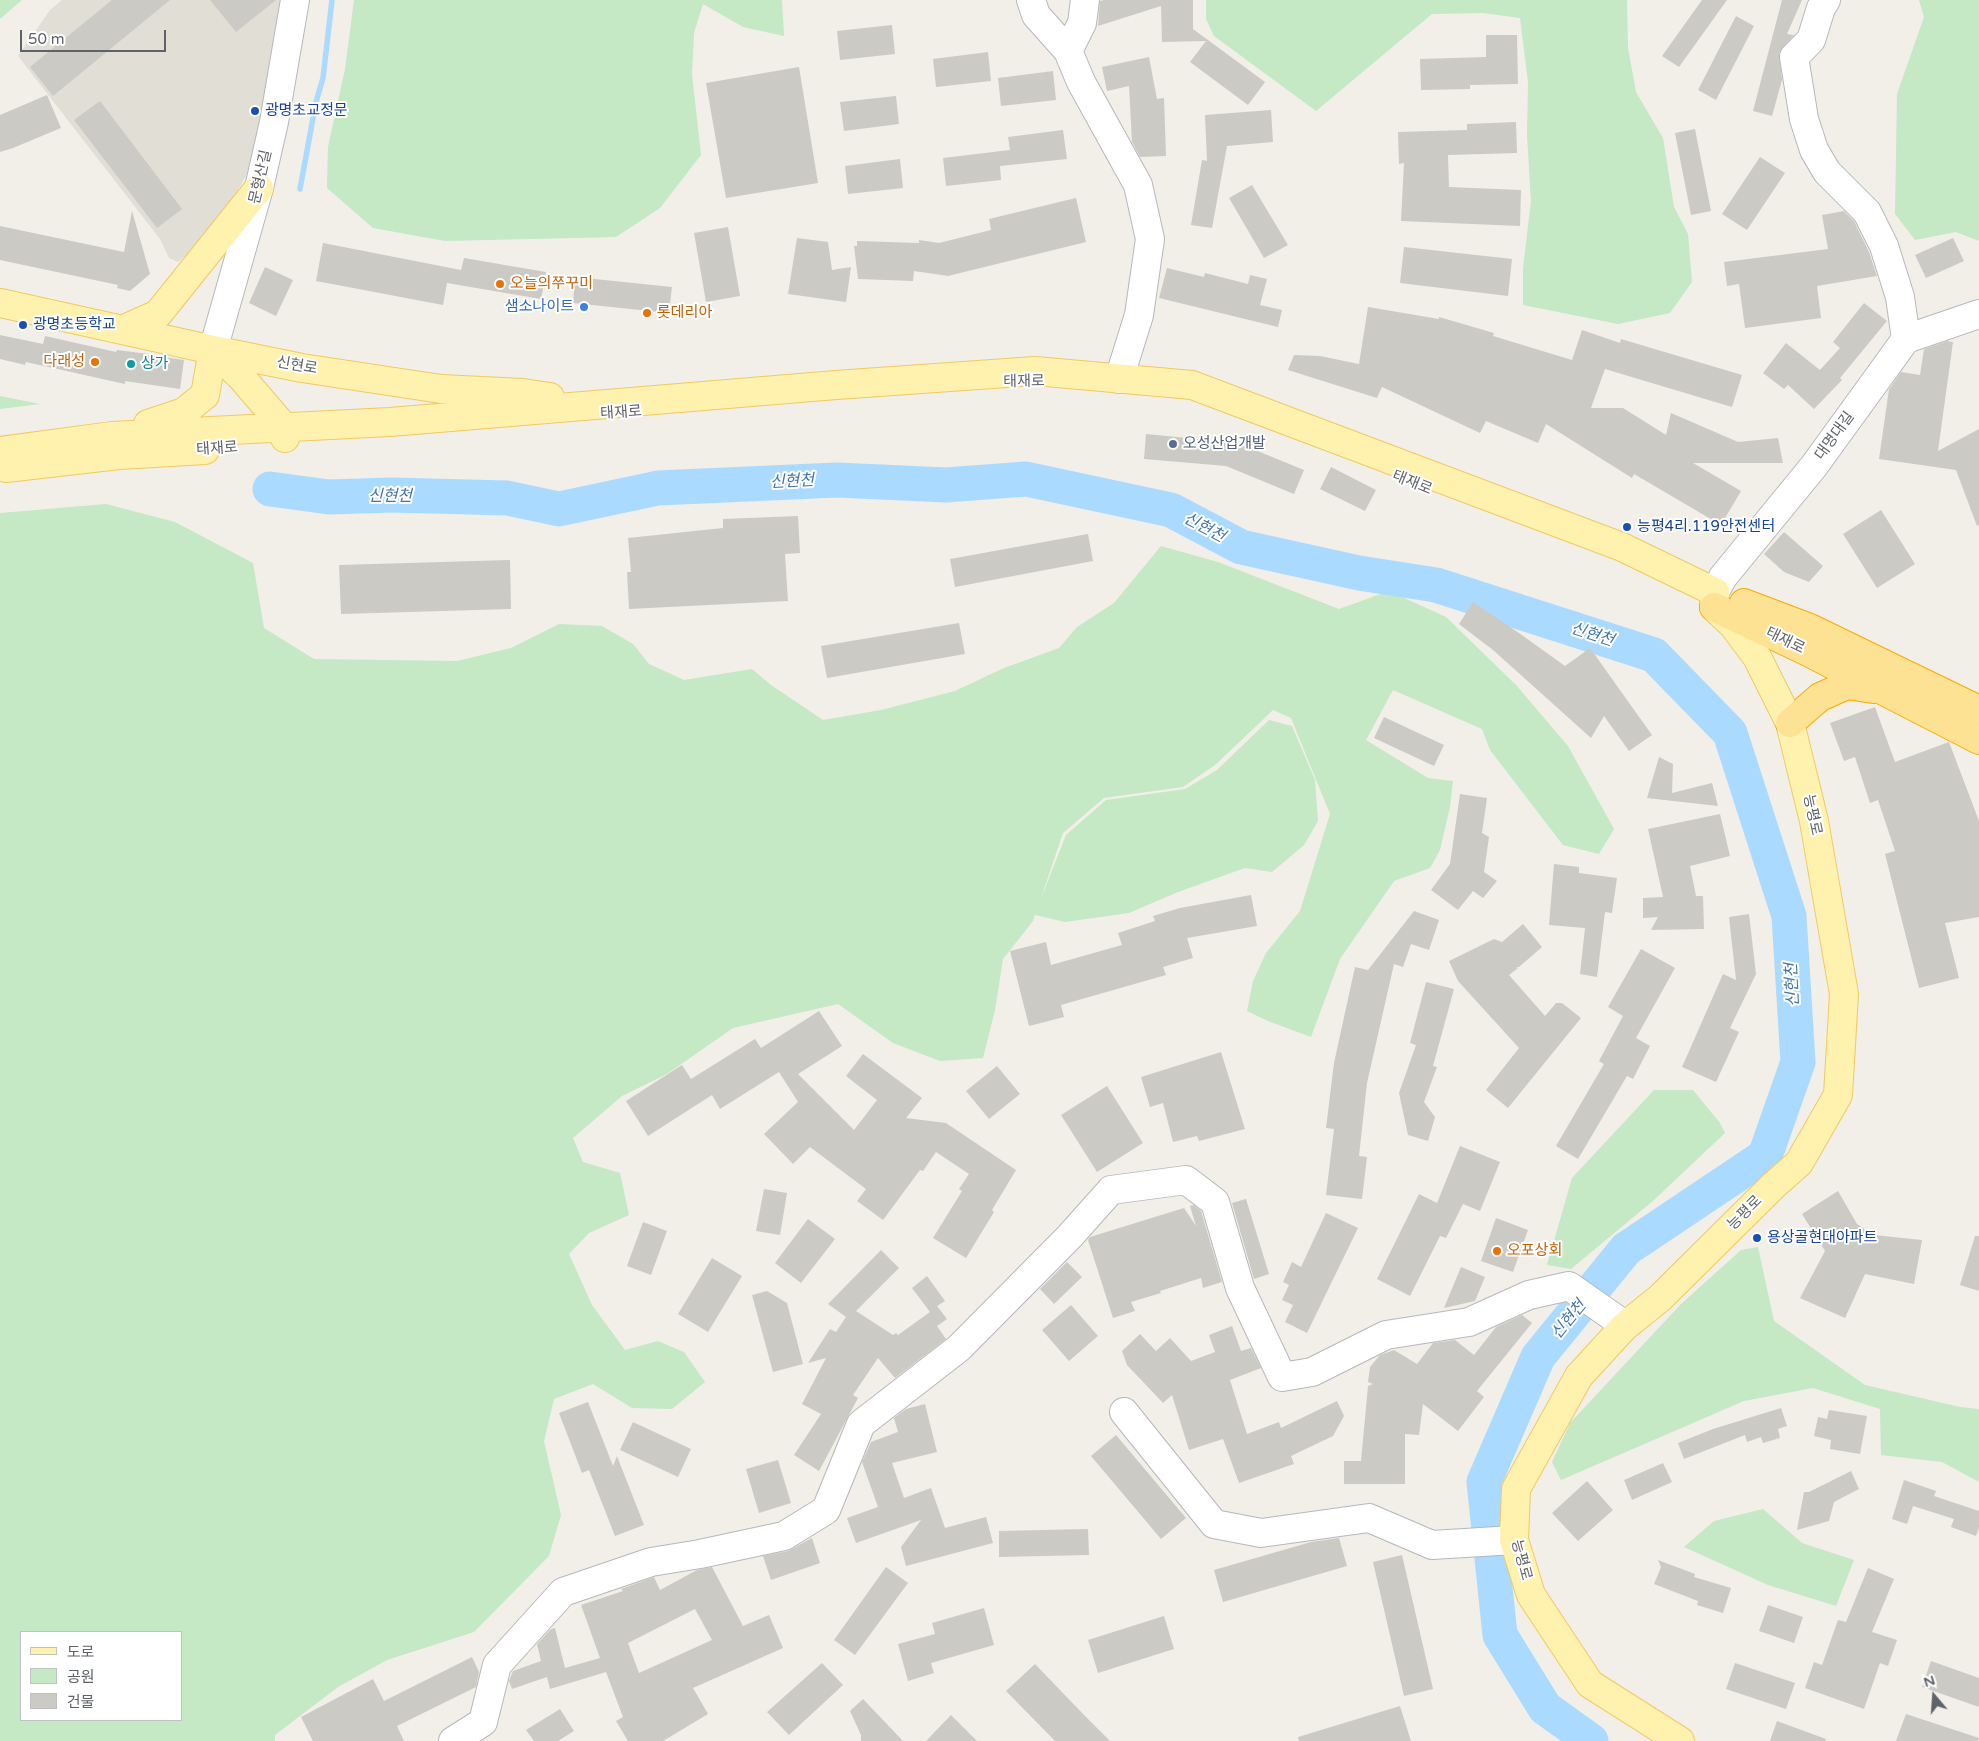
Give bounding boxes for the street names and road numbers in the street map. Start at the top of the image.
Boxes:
street label: 문형산길 [246,148,276,206]
street label: 신현로 [275,354,319,378]
street label: 태재로 [1003,373,1045,391]
street label: 태재로 [600,403,642,423]
street label: 대명대길 [1811,408,1859,464]
street label: 태재로 [196,439,238,459]
street label: 태재로 [1389,467,1435,499]
street label: 태재로 [1762,624,1808,658]
street label: 능평로 [1799,793,1825,837]
street label: 능평로 [1724,1192,1766,1234]
street label: 능평로 [1507,1538,1535,1582]

